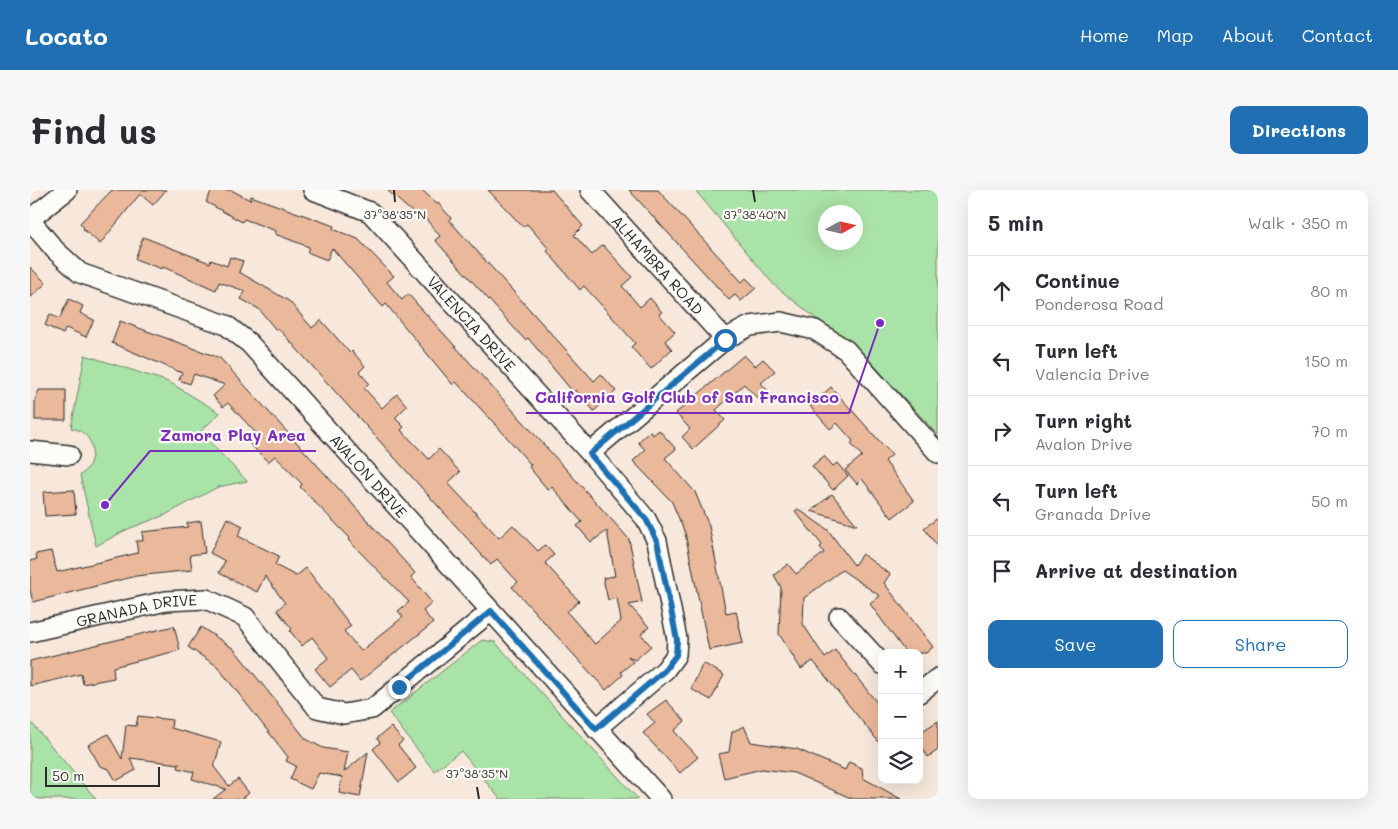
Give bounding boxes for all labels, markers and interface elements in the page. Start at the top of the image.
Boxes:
text: Locato [25,20,108,51]
text: Home [1080,23,1129,47]
text: Map [1157,23,1193,47]
text: About [1221,23,1274,47]
text: Contact [1302,23,1373,47]
button: Directions [1230,106,1368,154]
text: Find us [30,107,157,153]
north arrow [818,205,863,250]
text: 37°38'35"N [364,206,426,222]
text: 37°38'40"N [724,206,786,222]
text: 5 min [988,209,1044,236]
street label: ALHAMBRA ROAD [608,211,708,319]
text: Walk · 350 m [1248,212,1348,233]
text: Continue [1035,268,1120,293]
street label: VALENCIA DRIVE [423,271,521,376]
icon: ahead [988,277,1016,305]
text: 80 m [1311,280,1348,301]
text: Ponderosa Road [1035,293,1163,314]
route start [714,329,737,352]
text: Turn left [1035,338,1118,363]
icon: left [988,347,1016,375]
text: 150 m [1304,350,1348,371]
text: Valencia Drive [1035,363,1150,384]
callout: California Golf Club of San Francisco [526,382,849,413]
text: California Golf Club of San Francisco [535,386,839,407]
text: Turn right [1035,408,1132,433]
icon: right [988,417,1016,445]
callout: Zamora Play Area [150,420,316,451]
text: 70 m [1311,420,1348,441]
text: Zamora Play Area [160,424,306,445]
street label: AVALON DRIVE [326,429,412,522]
text: Avalon Drive [1035,433,1133,454]
text: Turn left [1035,478,1118,503]
icon: left [988,487,1016,515]
text: 50 m [1311,490,1348,511]
text: Granada Drive [1035,503,1151,524]
icon: arrive [988,557,1016,585]
text: Arrive at destination [1035,558,1238,583]
street label: GRANADA DRIVE [74,589,198,631]
button: Save [988,620,1163,668]
button: Share [1173,620,1348,668]
map controls [878,649,923,784]
button: + [878,649,923,694]
route end [388,676,411,699]
button: − [878,694,923,739]
button: layers [878,739,923,784]
scale bar [45,764,160,787]
text: 37°38'35"N [446,765,508,781]
text: 50 m [52,766,84,785]

